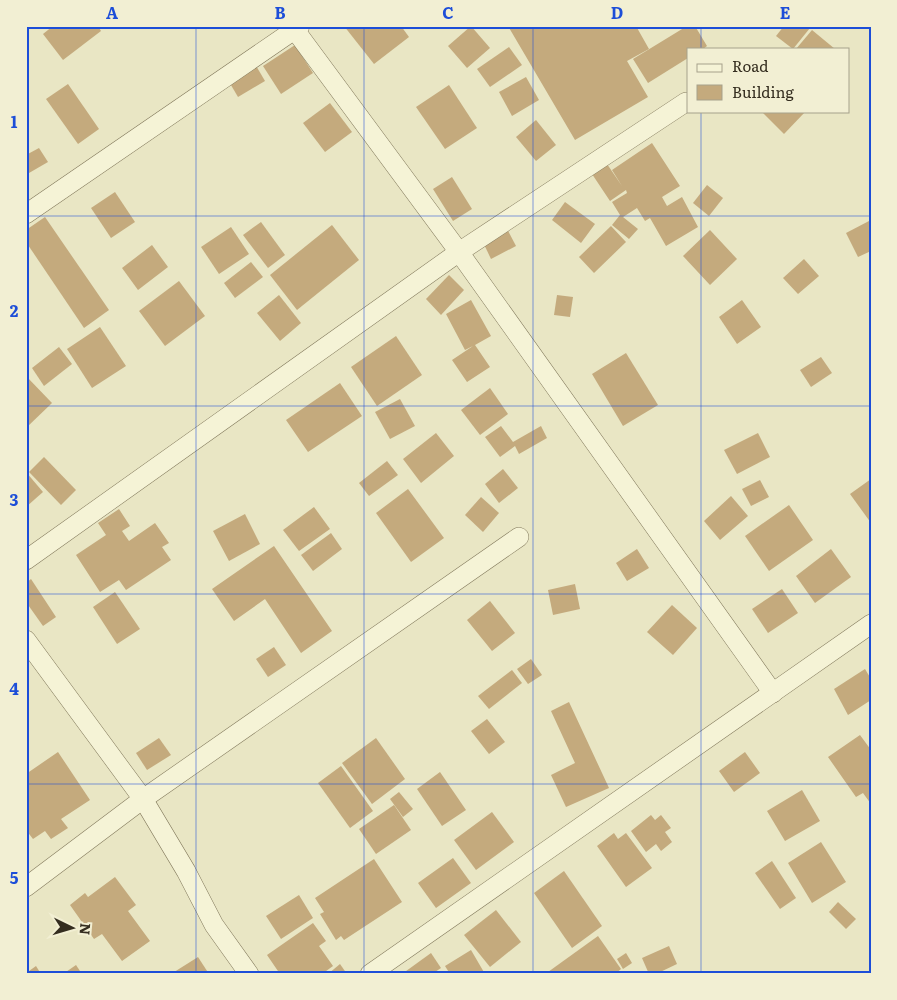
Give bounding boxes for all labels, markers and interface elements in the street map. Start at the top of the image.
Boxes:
text: A [106,0,118,24]
text: B [274,0,286,24]
text: C [442,0,454,24]
text: D [611,0,623,24]
text: E [780,0,791,24]
legend [687,48,850,112]
text: Road [732,54,768,77]
text: Building [732,80,794,103]
text: 1 [11,109,18,133]
text: 2 [10,298,19,322]
text: 3 [10,487,19,511]
text: 4 [9,676,19,700]
text: 5 [10,865,19,889]
north arrow [48,902,98,952]
text: N [75,922,96,936]

